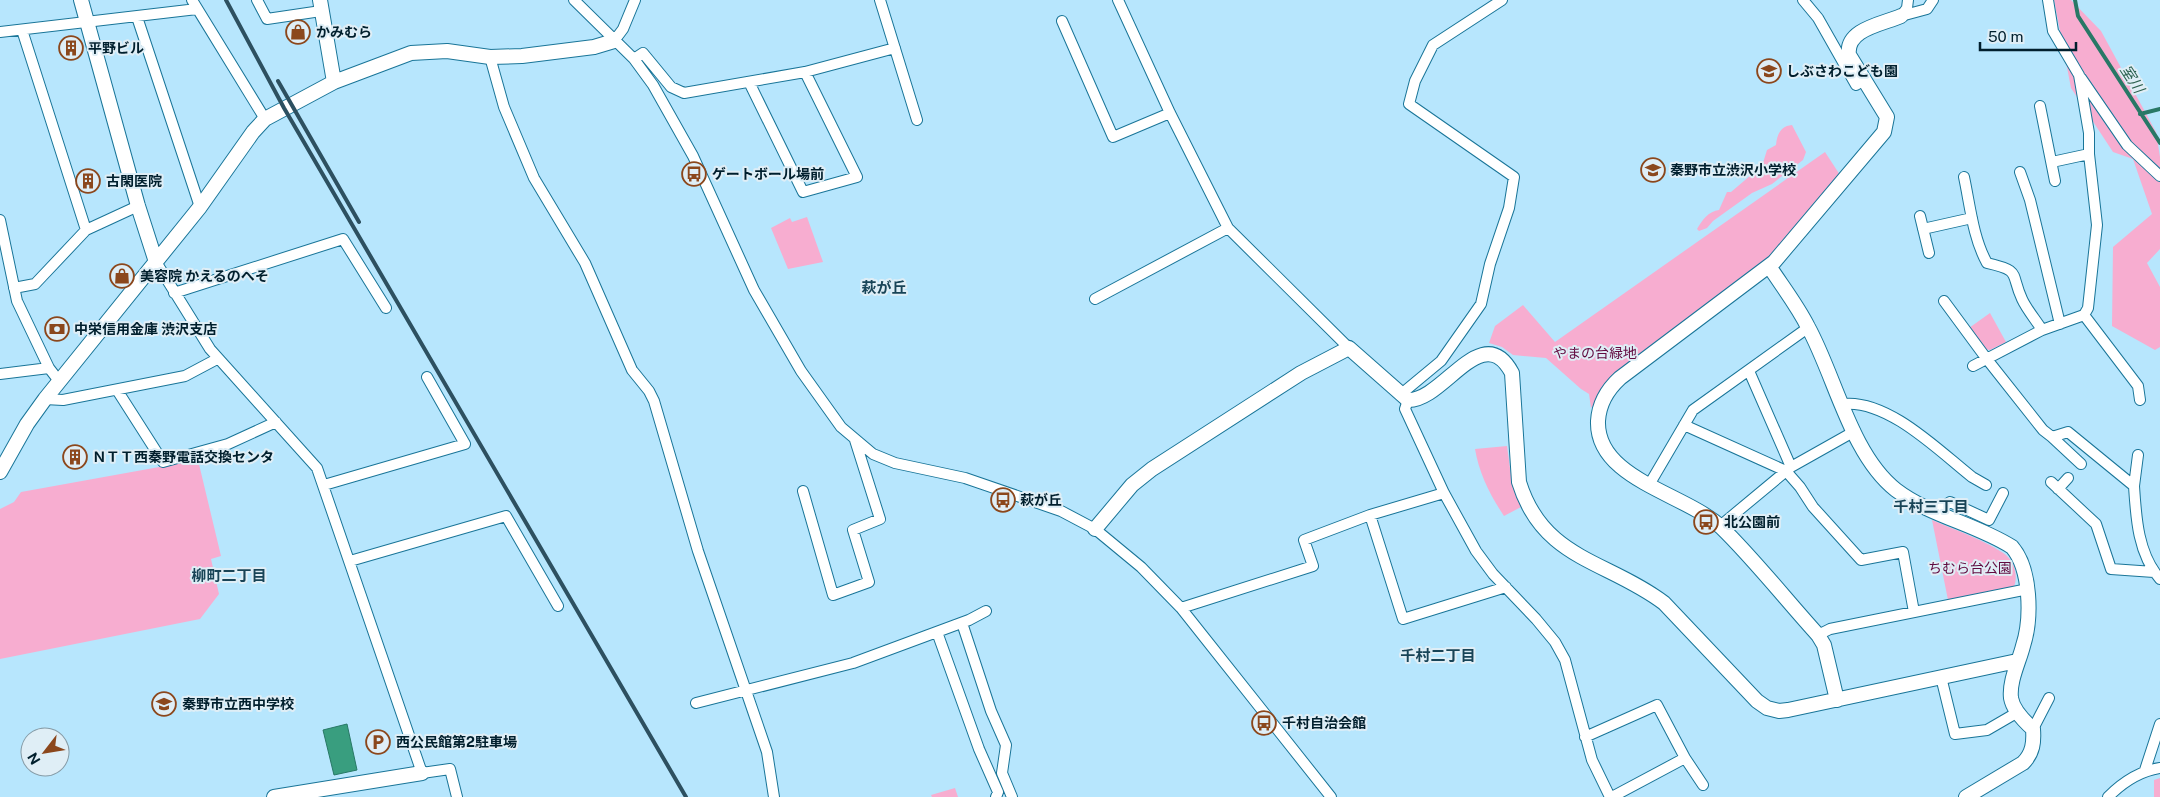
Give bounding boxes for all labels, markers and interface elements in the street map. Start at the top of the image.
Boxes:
shop icon: かみむら [285,19,311,45]
scale bar [1980,20,2076,52]
place label: かみむら [316,24,372,40]
text: 50 m [1988,28,2023,45]
building icon: 平野ビル [58,35,84,61]
place label: 平野ビル [88,40,144,56]
school or university icon: しぶさわこども園 [1756,58,1782,84]
water label: 室川 [2117,62,2149,98]
place label: しぶさわこども園 [1786,63,1898,79]
school or university icon: 秦野市立渋沢小学校 [1640,157,1666,183]
bus stop icon: ゲートボール場前 [681,161,707,187]
place label: 秦野市立渋沢小学校 [1670,162,1796,178]
place label: ゲートボール場前 [712,166,824,182]
building icon: 古閑医院 [75,168,101,194]
place label: 古閑医院 [106,173,162,189]
shop icon: 美容院 かえるのへそ [109,263,135,289]
place label: 美容院 かえるのへそ [140,268,269,284]
district label: 萩が丘 [861,279,907,296]
bank icon: 中栄信用金庫 渋沢支店 [44,316,70,342]
place label: 中栄信用金庫 渋沢支店 [74,321,217,337]
park label: やまの台緑地 [1553,345,1637,361]
building icon: ＮＴＴ西秦野電話交換センタ [62,444,88,470]
place label: ＮＴＴ西秦野電話交換センタ [92,449,274,465]
bus stop icon: 萩が丘 [990,487,1016,513]
place label: 萩が丘 [1020,492,1062,508]
district label: 千村三丁目 [1893,498,1969,515]
bus stop icon: 北公園前 [1693,509,1719,535]
place label: 北公園前 [1724,514,1780,530]
park label: ちむら台公園 [1928,560,2012,576]
district label: 柳町二丁目 [191,567,267,584]
district label: 千村二丁目 [1400,647,1476,664]
school or university icon: 秦野市立西中学校 [151,691,177,717]
place label: 秦野市立西中学校 [182,696,294,712]
bus stop icon: 千村自治会館 [1251,710,1277,736]
place label: 千村自治会館 [1282,715,1366,731]
north arrow [20,727,70,777]
parking icon: 西公民館第2駐車場 [365,729,391,755]
place label: 西公民館第2駐車場 [396,734,517,750]
text: N [24,750,44,768]

